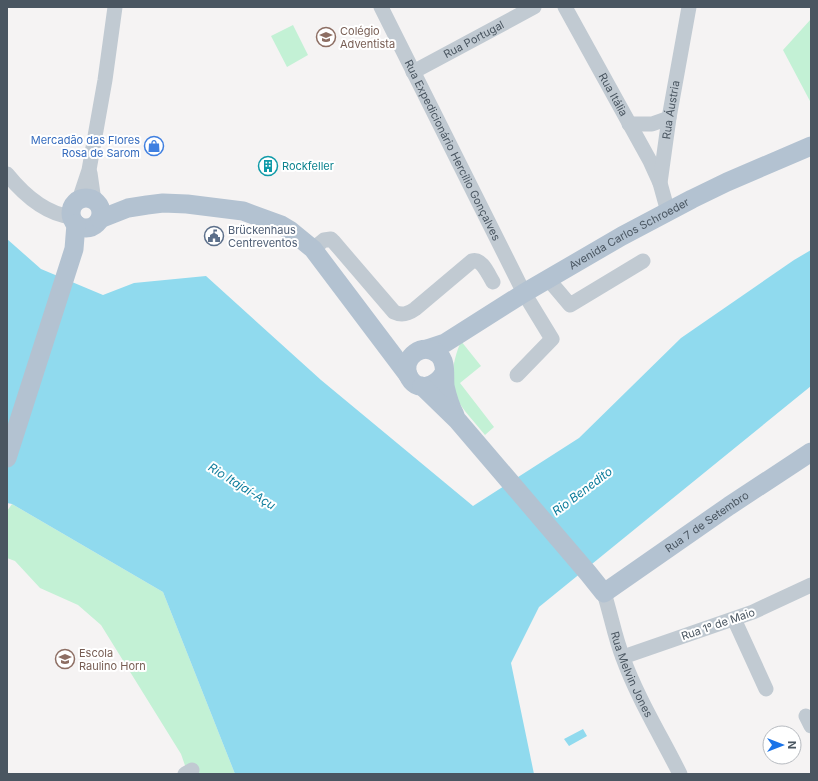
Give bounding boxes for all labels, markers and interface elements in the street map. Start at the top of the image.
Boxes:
street label: Rua Portugal [441,17,506,61]
place label: Colégio Adventista [340,24,395,51]
school or university icon: Colégio Adventista [315,26,337,48]
street label: Rua Expedicionário Hercílio Gonçalves [401,57,504,243]
street label: Rua Itália [596,70,631,119]
street label: Rua Áustria [659,79,683,140]
place label: Mercadão das Flores Rosa de Sarom [31,133,140,160]
shop icon: Mercadão das Flores Rosa de Sarom [143,135,165,157]
building icon: Rockfeller [257,155,279,177]
place label: Rockfeller [282,159,334,173]
street label: Avenida Carlos Schroeder [566,195,691,272]
place label: Brückenhaus Centreventos [228,223,298,250]
public building icon: Brückenhaus Centreventos [203,225,225,247]
water label: Rio Itajaí-Açu [206,459,278,513]
water label: Rio Benedito [549,464,615,518]
street label: Rua 7 de Setembro [662,488,752,555]
street label: Rua 1º de Maio [679,605,757,643]
street label: Rua Melvin Jones [608,630,656,720]
place label: Escola Raulino Horn [79,646,146,673]
school or university icon: Escola Raulino Horn [54,648,76,670]
north arrow [762,725,802,765]
text: N [785,741,799,749]

